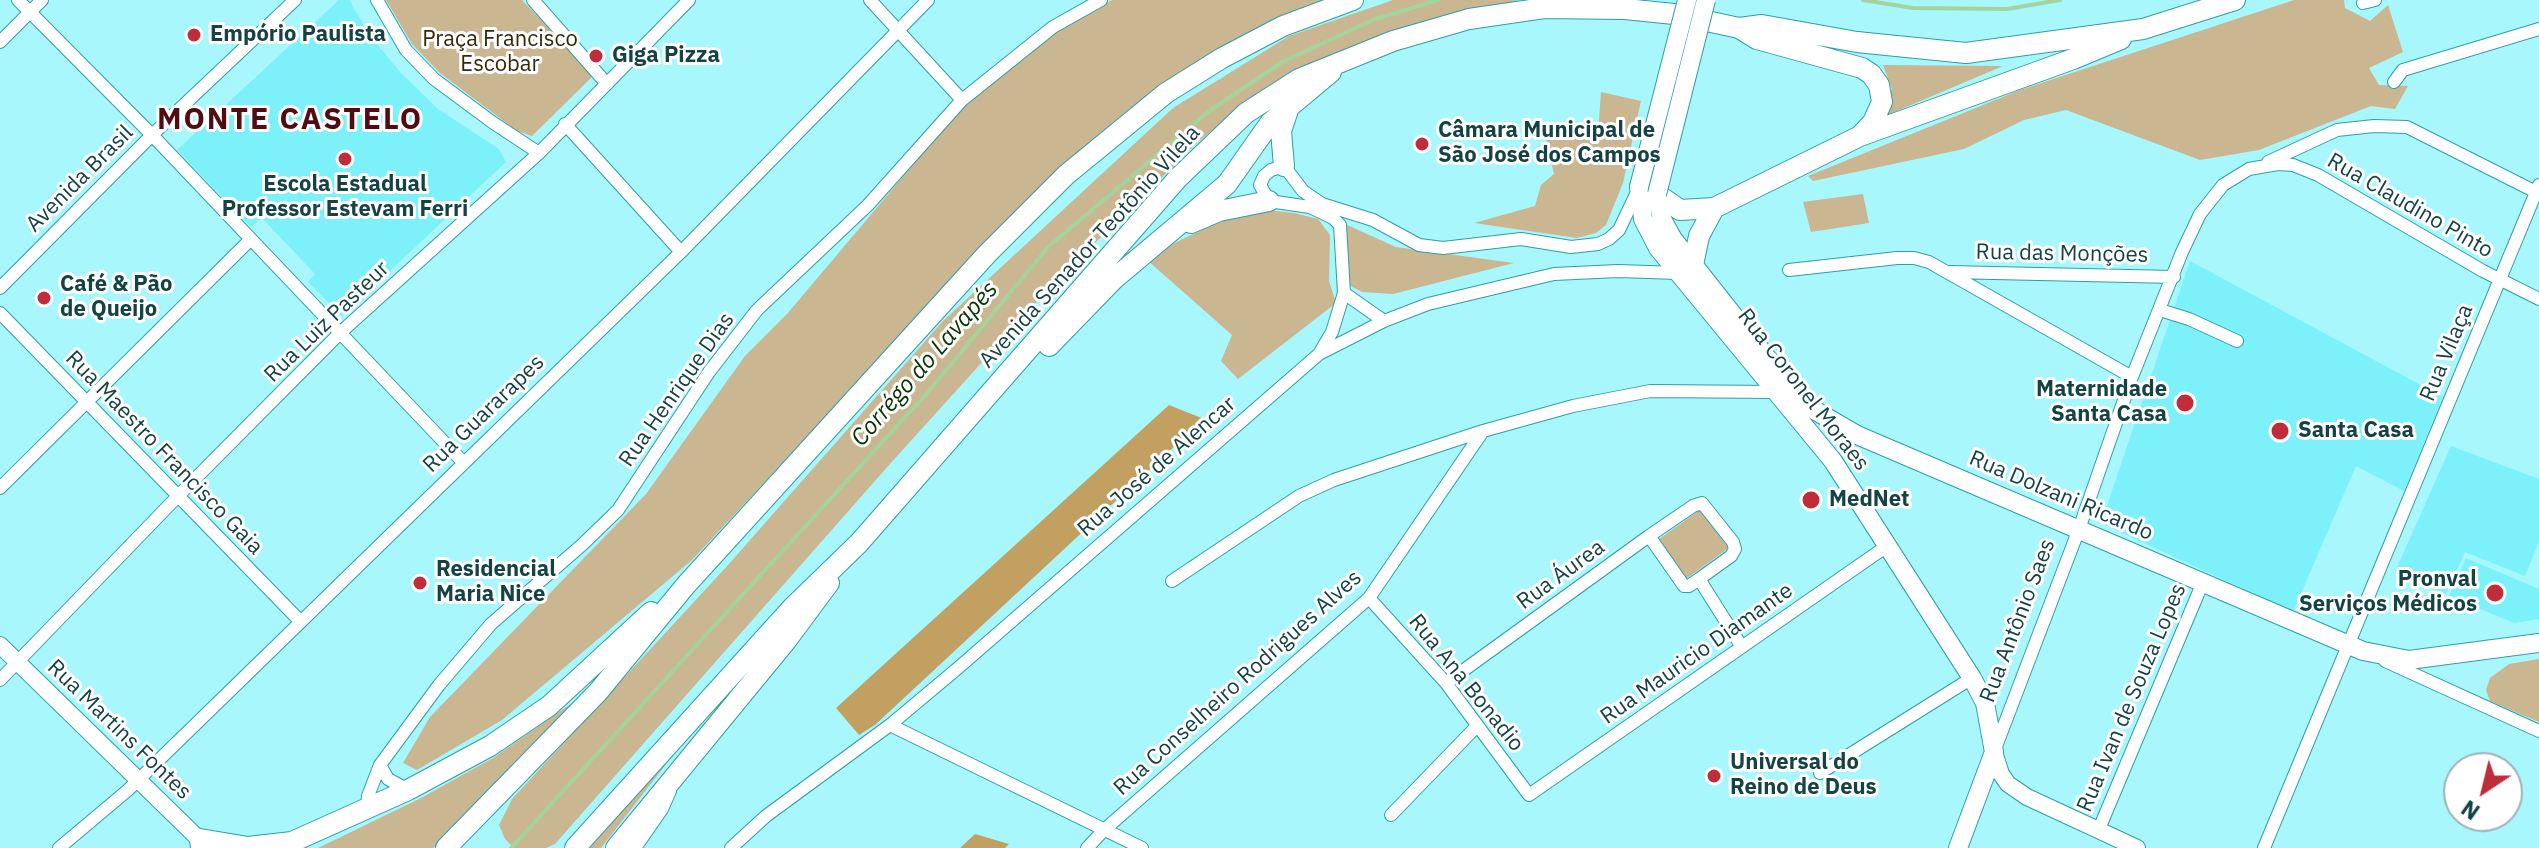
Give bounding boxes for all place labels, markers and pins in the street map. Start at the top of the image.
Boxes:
place label: Empório Paulista [210,22,386,48]
marker: Empório Paulista [185,26,203,44]
place label: Giga Pizza [612,43,720,69]
marker: Giga Pizza [587,47,605,65]
place label: Câmara Municipal de São José dos Campos [1438,118,1661,170]
marker: Câmara Municipal de São José dos Campos [1413,135,1431,153]
marker: Escola Estadual Professor Estevam Ferri [336,150,354,168]
place label: Escola Estadual Professor Estevam Ferri [222,172,468,224]
place label: Café & Pão de Queijo [60,272,172,324]
marker: Café & Pão de Queijo [35,289,53,307]
place label: Maternidade Santa Casa [2036,377,2167,428]
marker: Maternidade Santa Casa [2174,392,2196,414]
place label: Santa Casa [2298,418,2414,444]
marker: Santa Casa [2269,420,2291,442]
place label: MedNet [1829,487,1909,513]
marker: MedNet [1800,489,1822,511]
place label: Residencial Maria Nice [436,557,556,608]
place label: Pronval Serviços Médicos [2299,567,2477,618]
marker: Residencial Maria Nice [411,574,429,592]
marker: Pronval Serviços Médicos [2484,582,2506,604]
place label: Universal do Reino de Deus [1730,750,1877,802]
marker: Universal do Reino de Deus [1705,767,1723,785]

